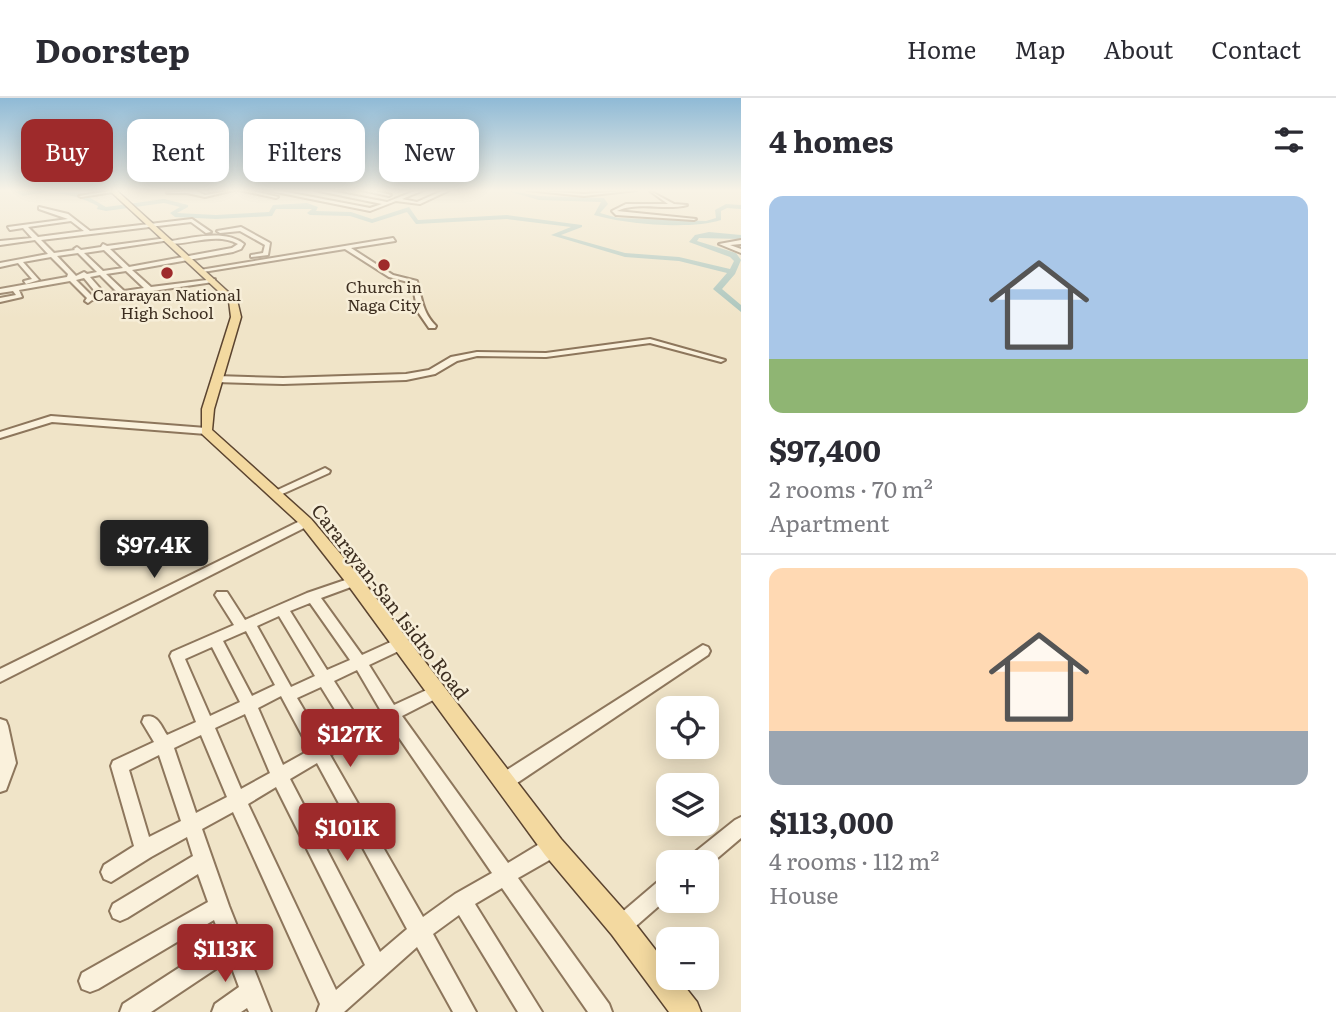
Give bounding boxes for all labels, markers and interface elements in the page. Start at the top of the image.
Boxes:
text: Doorstep [35,24,190,73]
text: Home [907,31,976,66]
text: Map [1014,31,1065,66]
text: About [1103,31,1173,66]
text: Contact [1211,31,1301,66]
text: 4 homes [769,118,894,162]
chip: Buy [21,119,113,182]
chip: Rent [127,119,229,182]
chip: Filters [243,119,365,182]
chip: New [379,119,479,182]
icon: filters [1270,121,1308,159]
icon: home [976,242,1102,368]
marker: Church in Naga City [376,257,392,273]
marker: Cararayan National High School [159,265,175,281]
place label: Church in Naga City [346,274,423,316]
place label: Cararayan National High School [93,282,241,324]
text: $97,400 [769,427,881,471]
text: 2 rooms · 70 m² [769,471,933,505]
street label: Cararayan-San Isidro Road [306,497,477,705]
text: Apartment [769,505,889,539]
pin: $97.4K [97,520,211,580]
text: $97.4K [116,526,192,560]
icon: home [976,614,1102,740]
map controls [656,696,719,990]
button: locate [656,696,719,759]
pin: $127K [301,710,399,769]
text: $127K [317,715,383,749]
button: layers [656,773,719,836]
text: $113,000 [769,799,894,843]
pin: $101K [298,804,396,863]
text: $101K [315,809,379,843]
text: 4 rooms · 112 m² [769,843,939,877]
button: + [656,850,719,913]
text: House [769,877,838,911]
pin: $113K [176,924,274,984]
button: − [656,927,719,990]
text: $113K [193,930,257,964]

